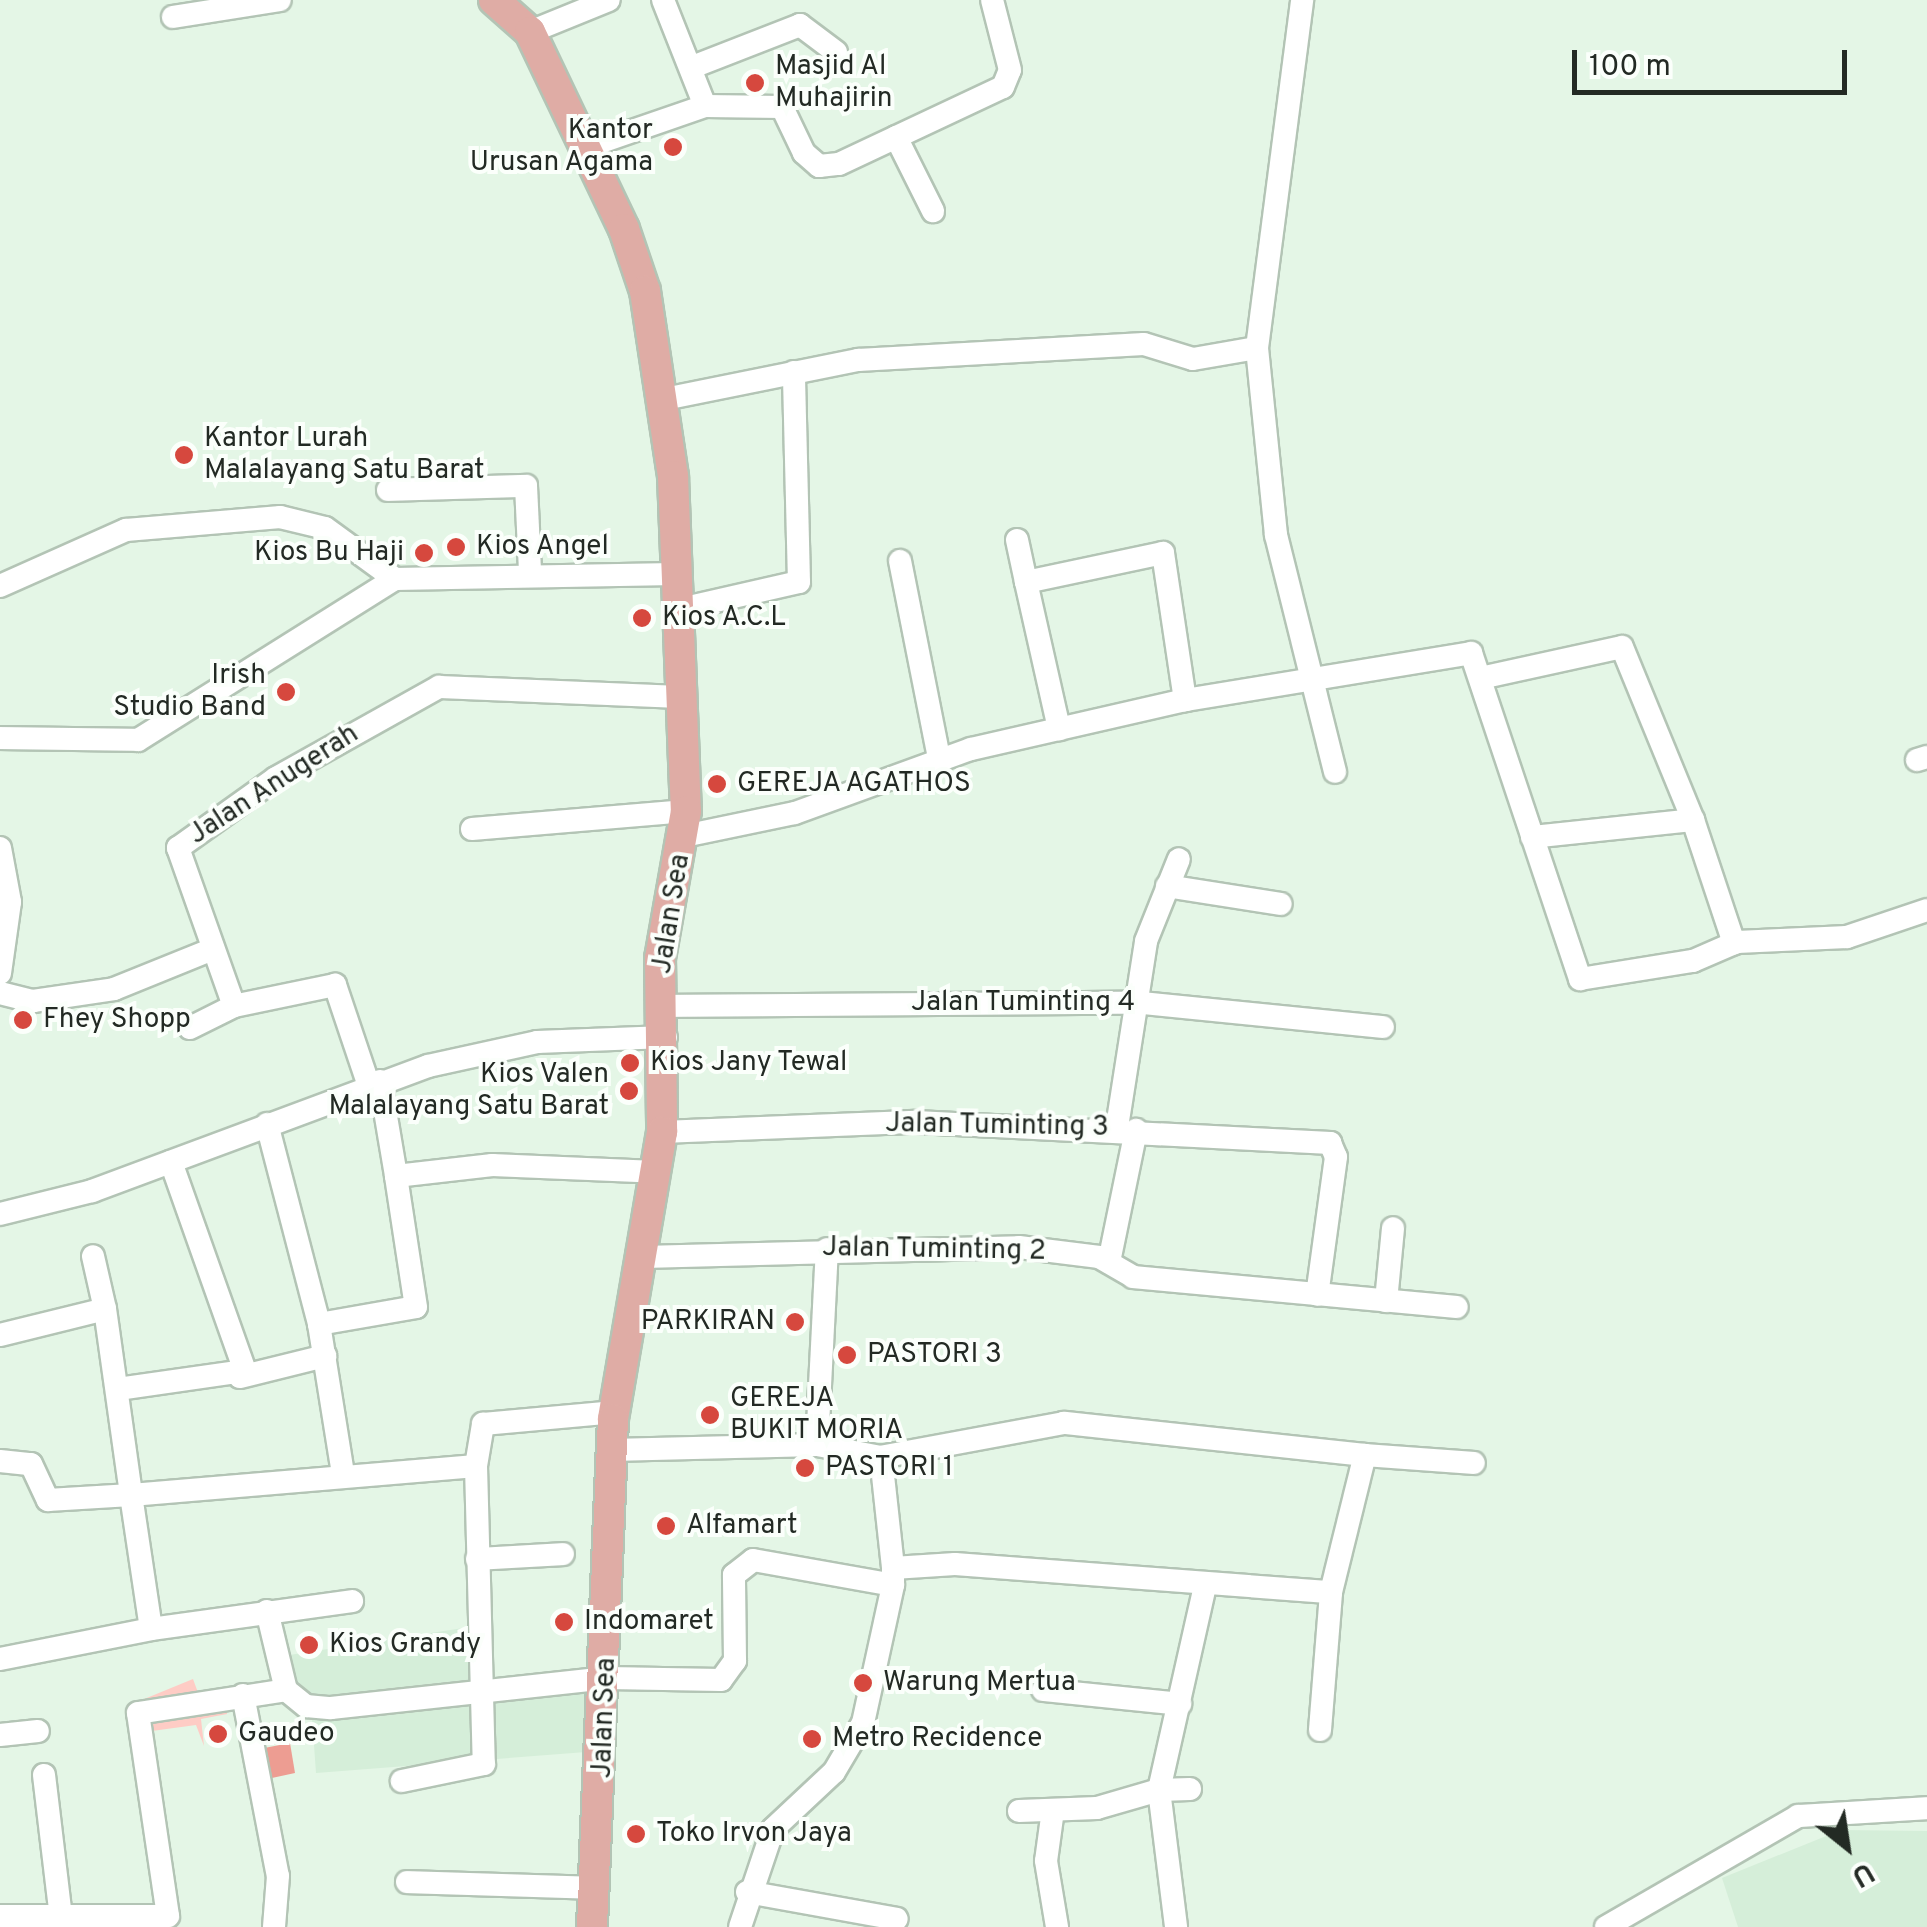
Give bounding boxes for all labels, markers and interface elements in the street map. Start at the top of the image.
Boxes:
scale bar [1577,30,1852,92]
text: 100 m [1589,49,1671,86]
place label: Masjid Al Muhajirin [775,50,893,116]
marker: Masjid Al Muhajirin [744,72,766,94]
place label: Kantor Urusan Agama [469,114,653,180]
marker: Kantor Urusan Agama [662,136,684,158]
place label: Kantor Lurah Malalayang Satu Barat [204,422,485,488]
marker: Kantor Lurah Malalayang Satu Barat [173,444,195,466]
place label: Kios Angel [476,530,610,564]
place label: Kios Bu Haji [254,536,404,570]
marker: Kios Angel [445,536,467,558]
marker: Kios Bu Haji [413,542,435,564]
place label: Kios A.C.L [662,601,787,635]
marker: Kios A.C.L [631,607,653,629]
place label: Irish Studio Band [113,659,266,725]
marker: Irish Studio Band [275,681,297,703]
street label: Jalan Anugerah [182,717,366,853]
place label: GEREJA AGATHOS [737,767,973,801]
marker: GEREJA AGATHOS [706,773,728,795]
street label: Jalan Sea [646,852,698,976]
street label: Jalan Tuminting 4 [910,986,1136,1020]
place label: Fhey Shopp [43,1003,191,1037]
marker: Fhey Shopp [12,1009,34,1031]
place label: Kios Jany Tewal [650,1046,849,1080]
marker: Kios Jany Tewal [619,1052,641,1074]
place label: Kios Valen Malalayang Satu Barat [328,1058,609,1124]
marker: Kios Valen Malalayang Satu Barat [618,1080,640,1102]
street label: Jalan Tuminting 3 [884,1107,1110,1145]
street label: Jalan Tuminting 2 [821,1231,1047,1269]
place label: PARKIRAN [641,1305,775,1339]
marker: PARKIRAN [784,1311,806,1333]
place label: PASTORI 3 [867,1338,1002,1372]
marker: PASTORI 3 [836,1344,858,1366]
place label: GEREJA BUKIT MORIA [730,1382,904,1448]
marker: GEREJA BUKIT MORIA [699,1404,721,1426]
place label: PASTORI 1 [825,1451,953,1485]
marker: PASTORI 1 [794,1457,816,1479]
place label: Alfamart [686,1509,798,1543]
marker: Alfamart [655,1515,677,1537]
place label: Indomaret [584,1605,714,1639]
marker: Indomaret [553,1611,575,1633]
place label: Kios Grandy [329,1628,481,1662]
marker: Kios Grandy [298,1634,320,1656]
street label: Jalan Sea [586,1657,624,1779]
place label: Warung Mertua [883,1666,1076,1700]
marker: Warung Mertua [852,1672,874,1694]
place label: Gaudeo [238,1717,335,1751]
place label: Metro Recidence [832,1722,1042,1756]
marker: Gaudeo [207,1723,229,1745]
marker: Metro Recidence [801,1728,823,1750]
north arrow [1797,1797,1897,1897]
place label: Toko Irvon Jaya [656,1817,852,1851]
marker: Toko Irvon Jaya [625,1823,647,1845]
text: U [1844,1852,1880,1894]

